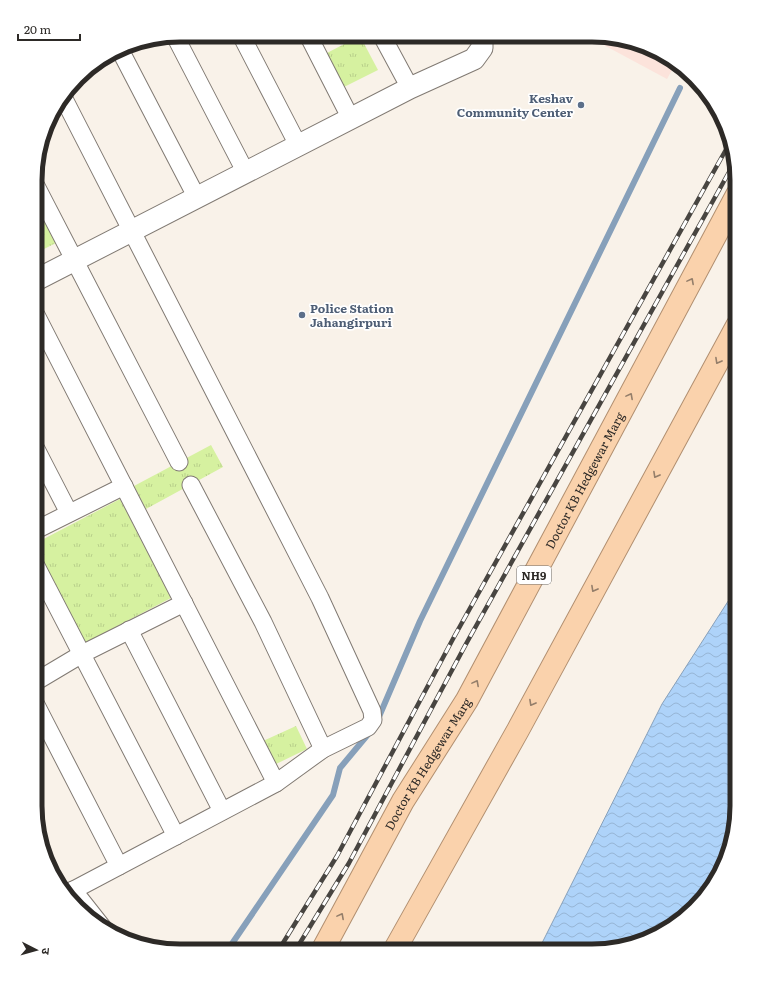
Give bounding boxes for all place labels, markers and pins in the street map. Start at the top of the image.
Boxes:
place label: Keshav Community Center [457,89,574,121]
marker: Keshav Community Center [576,100,586,110]
place label: Police Station Jahangirpuri [310,299,394,331]
marker: Police Station Jahangirpuri [297,310,307,320]

